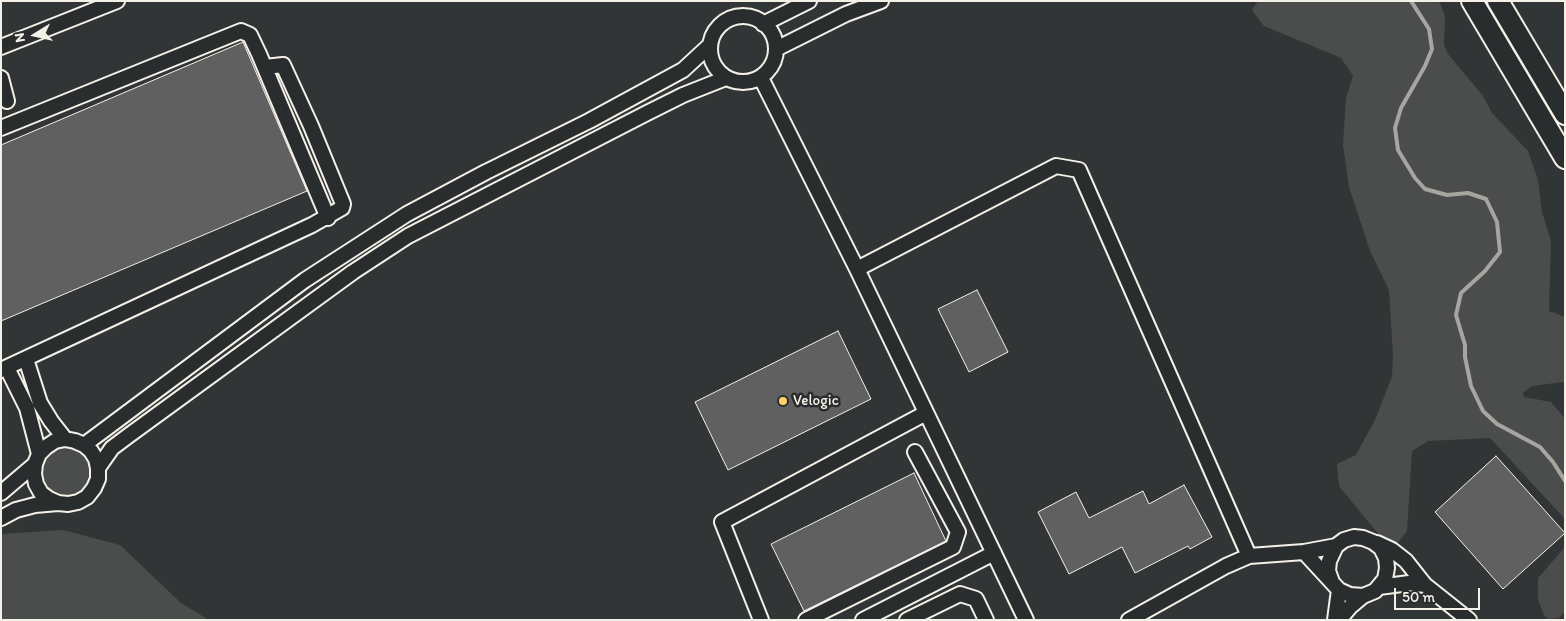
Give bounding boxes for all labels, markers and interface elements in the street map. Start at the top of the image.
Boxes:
north arrow [10,10,60,60]
text: N [11,32,29,44]
place label: Velogic [793,392,839,410]
marker: Velogic [777,395,789,407]
scale bar [1396,578,1482,610]
text: 50 m [1402,588,1435,606]

